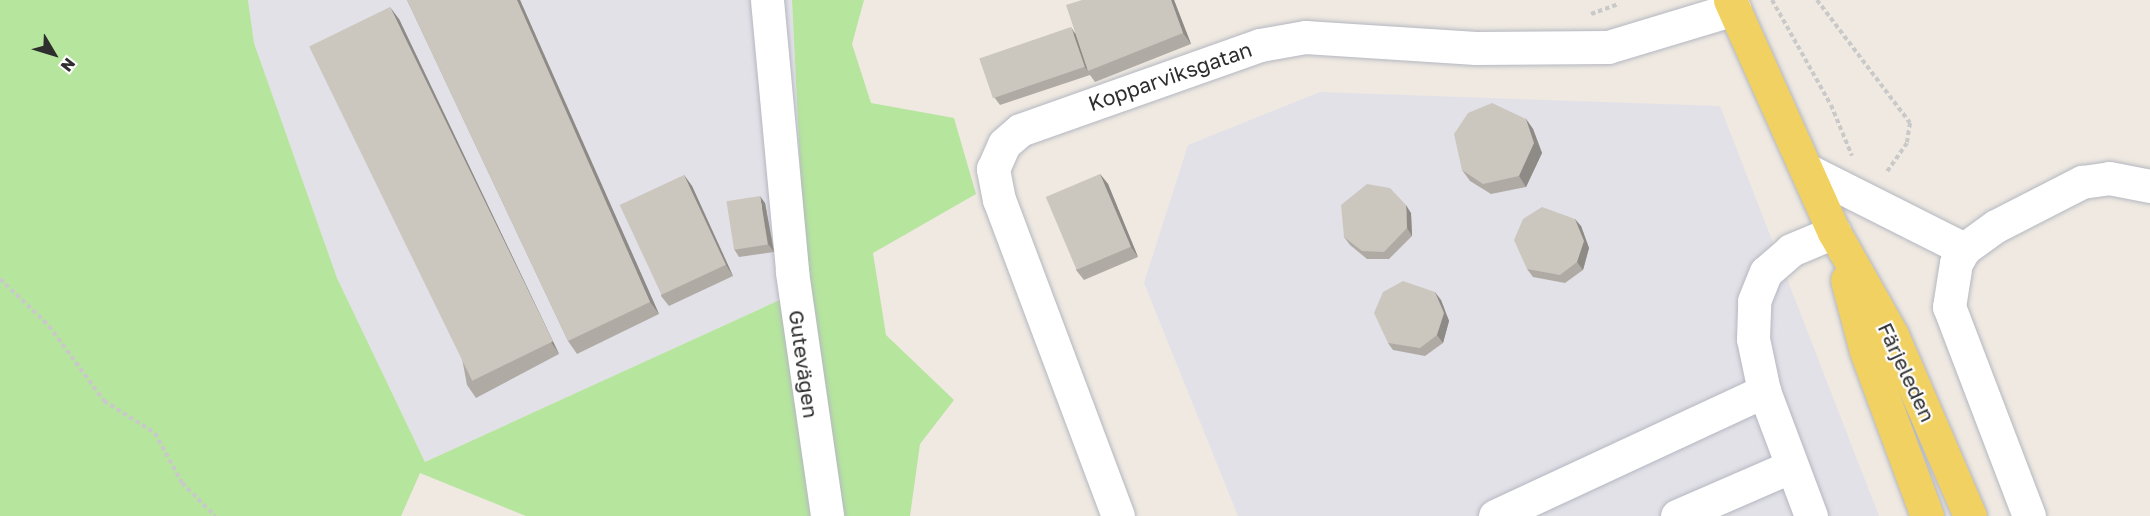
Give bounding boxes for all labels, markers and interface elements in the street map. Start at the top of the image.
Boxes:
north arrow [24,24,84,84]
street label: Kopparviksgatan [1085,36,1255,116]
text: N [57,54,80,76]
street label: Gutevägen [784,308,824,420]
street label: Färjeleden [1873,318,1941,426]

